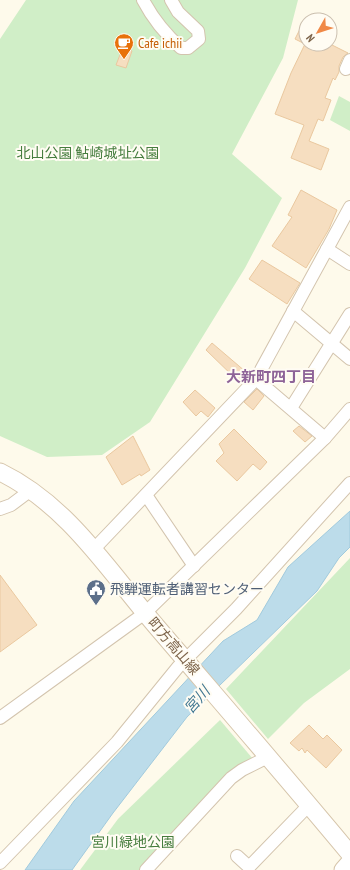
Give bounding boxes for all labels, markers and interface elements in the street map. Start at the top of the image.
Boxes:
north arrow [298,12,338,52]
cafe icon: Cafe ichii [113,32,135,60]
text: N [303,32,318,45]
place label: Cafe ichii [138,34,182,52]
park label: 北山公園 鮎崎城址公園 [17,144,159,162]
district label: 大新町四丁目 [226,367,316,386]
public building icon: 飛騨運転者講習センター [85,578,107,606]
place label: 飛騨運転者講習センター [110,580,264,598]
street label: 町方高山線 [144,614,204,678]
water label: 宮川 [180,681,215,717]
park label: 宮川緑地公園 [91,833,175,851]

